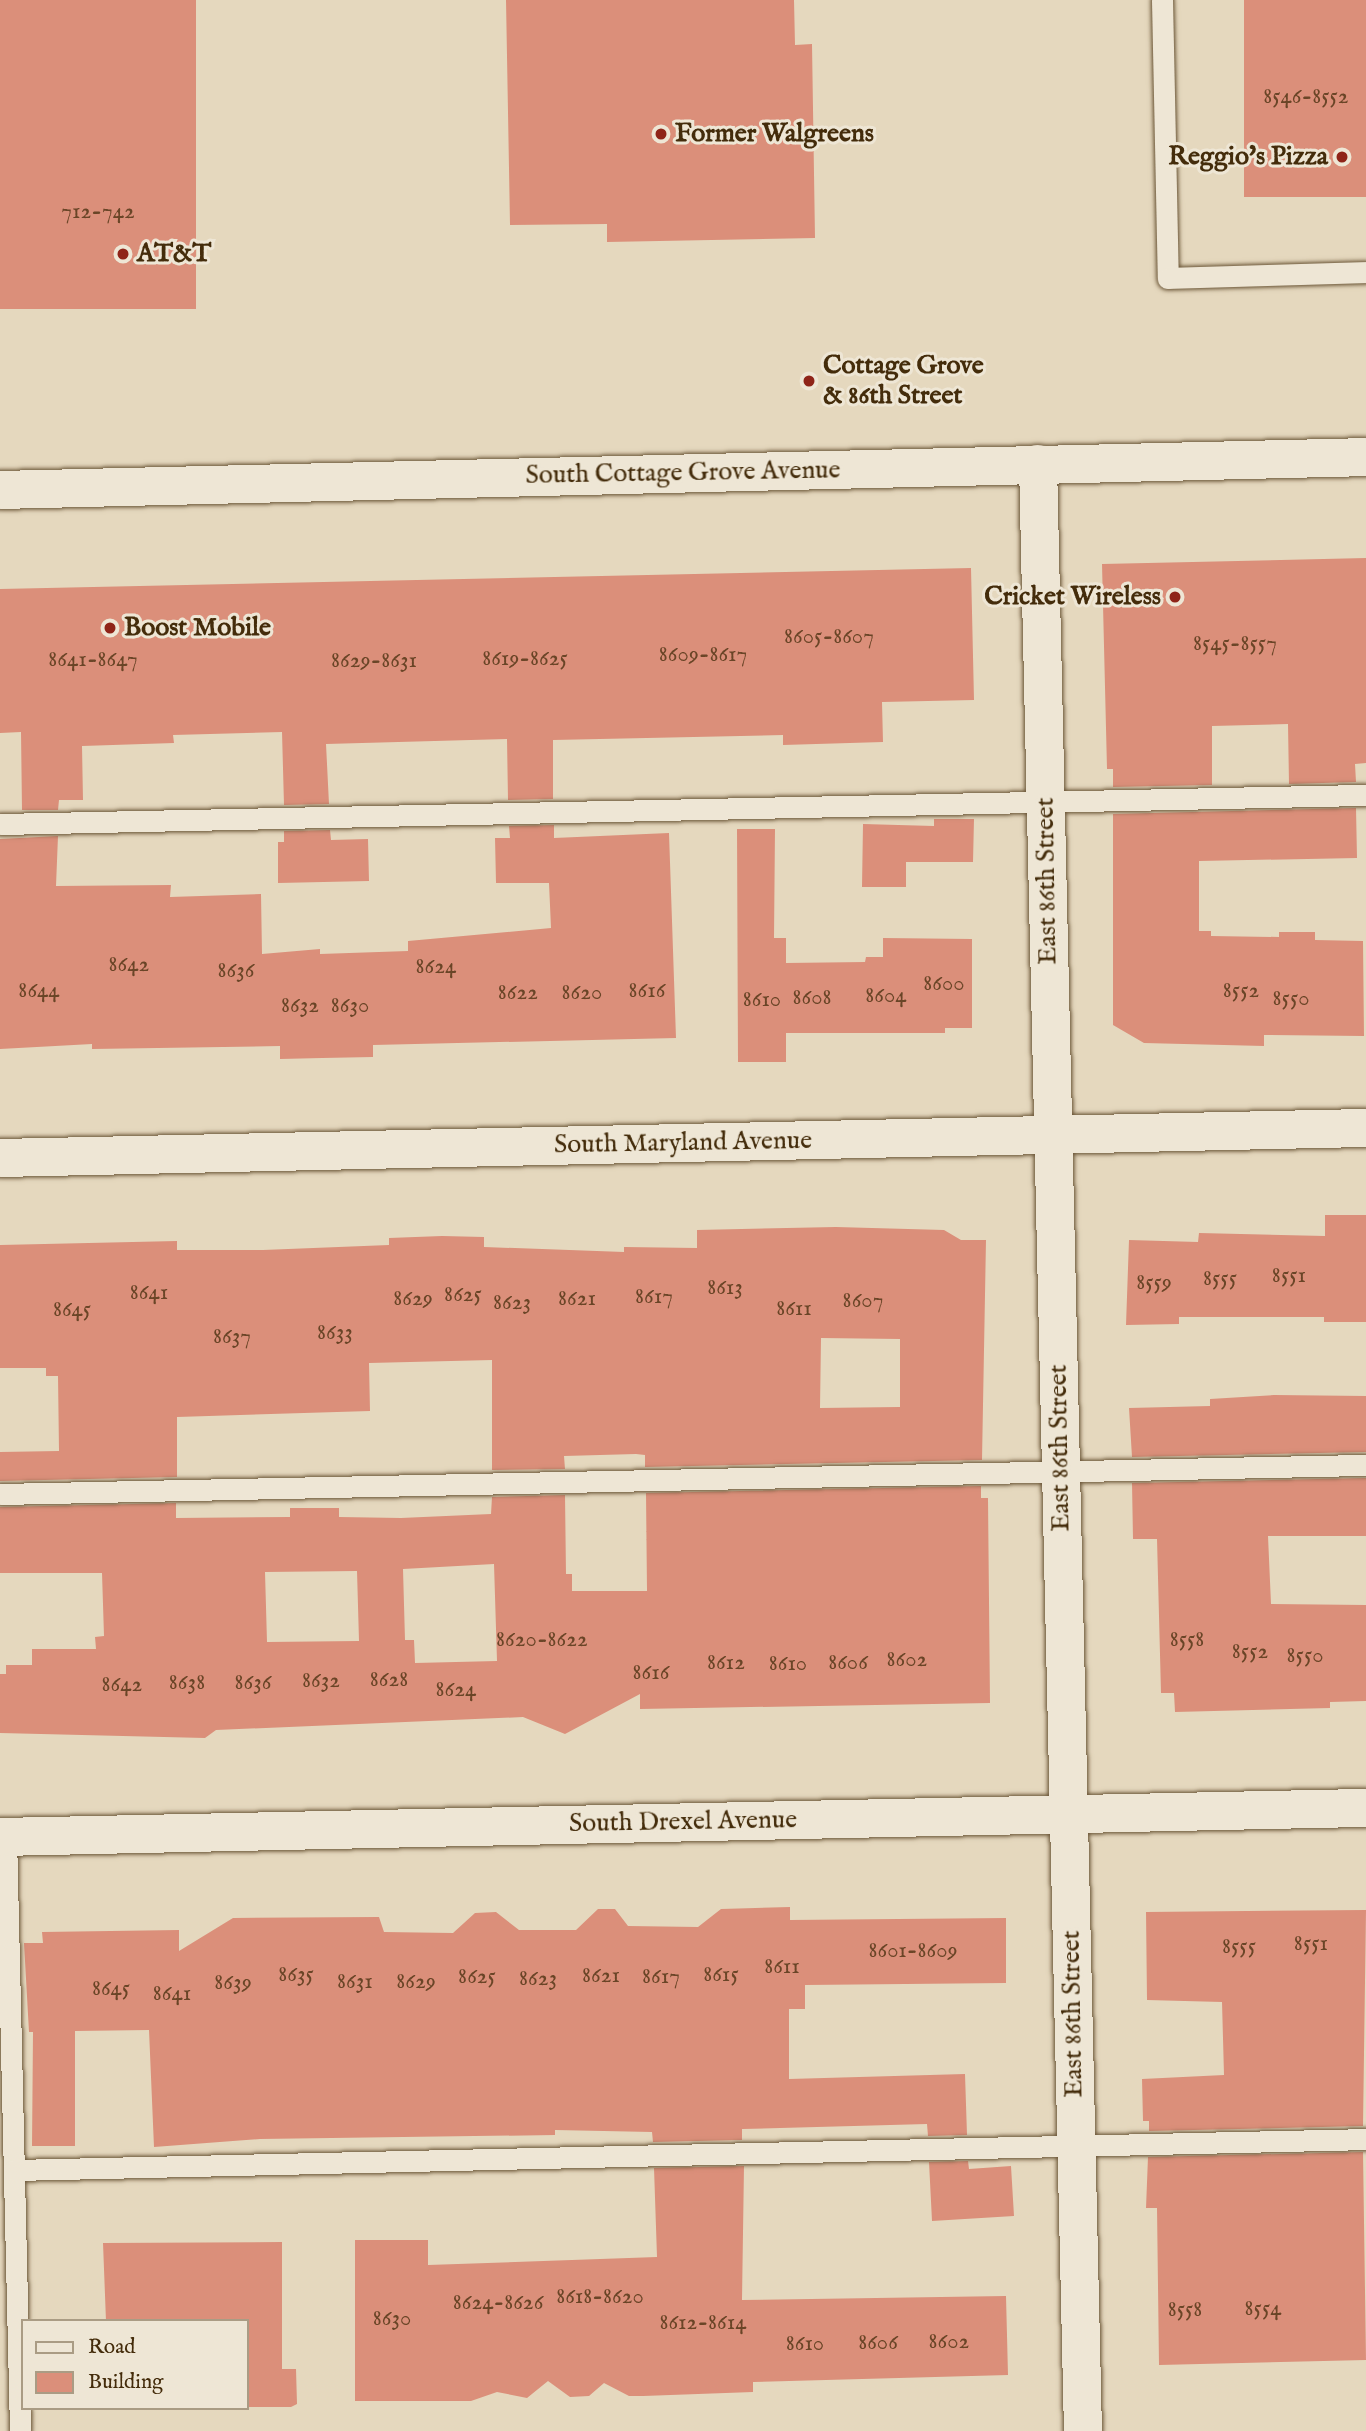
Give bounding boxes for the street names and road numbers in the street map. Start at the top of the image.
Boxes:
street label: South Cottage Grove Avenue [525,455,841,491]
street label: East 86th Street [1030,797,1064,965]
street label: South Maryland Avenue [554,1125,812,1161]
street label: East 86th Street [1043,1364,1077,1532]
street label: South Drexel Avenue [569,1804,797,1840]
street label: East 86th Street [1056,1930,1090,2098]

